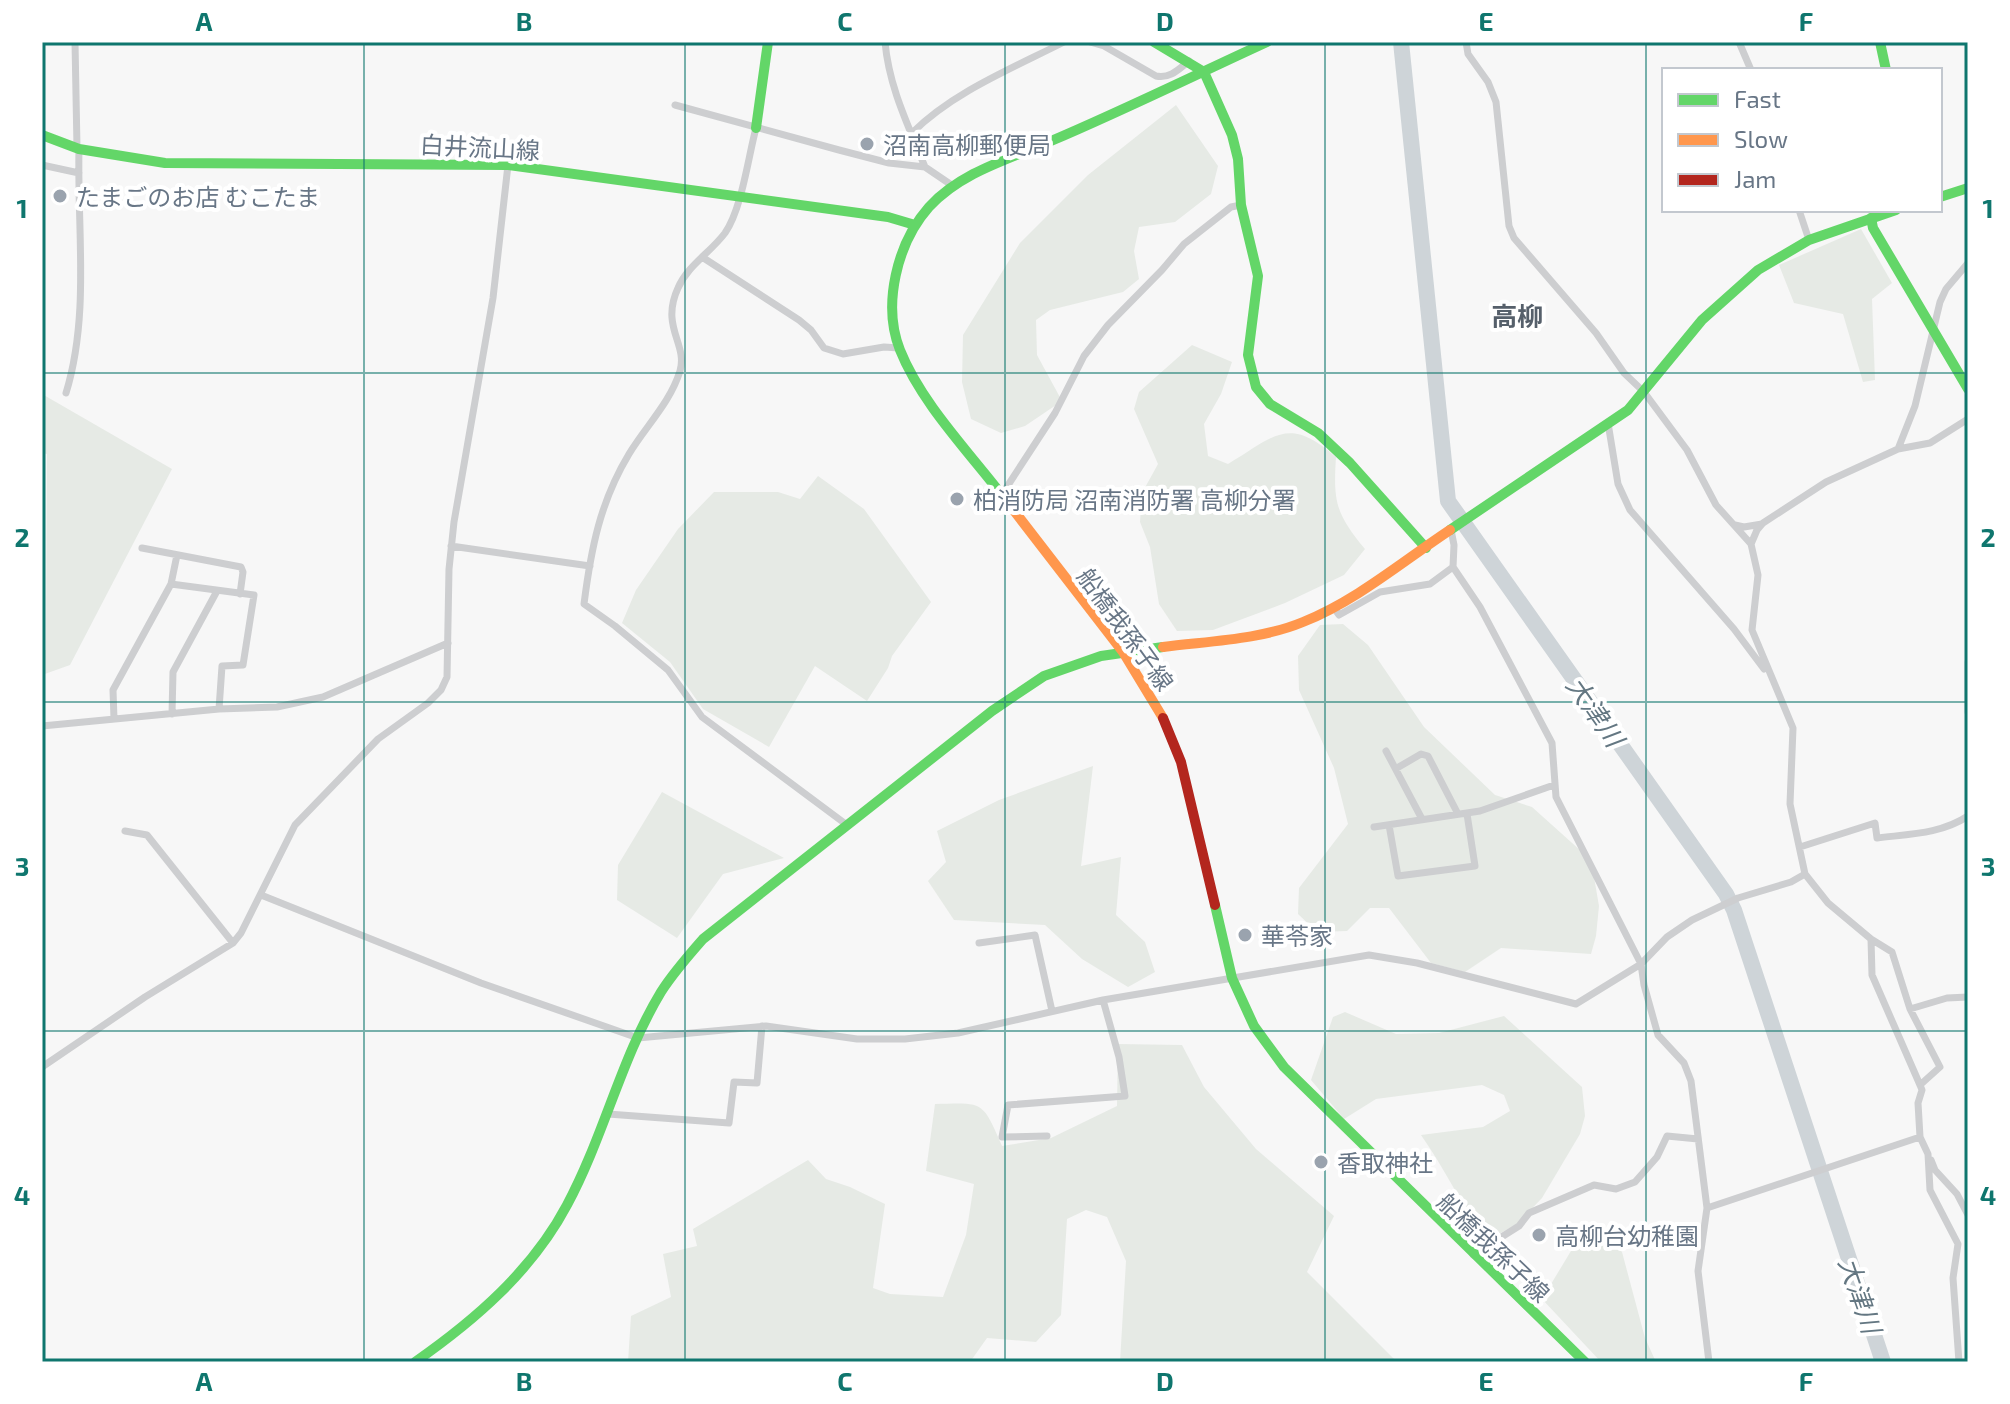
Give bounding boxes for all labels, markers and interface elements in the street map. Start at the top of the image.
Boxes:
text: A [196,5,213,36]
text: B [516,5,532,36]
text: C [837,5,853,36]
text: D [1156,5,1174,36]
text: E [1478,5,1494,36]
text: F [1799,5,1813,36]
legend [1662,68,1942,212]
text: Fast [1734,84,1781,113]
text: Slow [1734,124,1788,153]
street label: 白井流山線 [419,129,541,165]
place label: 沼南高柳郵便局 [883,130,1051,159]
marker: 沼南高柳郵便局 [858,135,876,153]
text: Jam [1734,164,1776,193]
place label: たまごのお店 むこたま [76,182,320,211]
marker: たまごのお店 むこたま [51,187,69,205]
text: 1 [16,192,28,223]
text: 1 [1982,192,1994,223]
district label: 高柳 [1491,300,1543,331]
place label: 柏消防局 沼南消防署 高柳分署 [973,485,1296,514]
marker: 柏消防局 沼南消防署 高柳分署 [948,490,966,508]
text: 2 [14,521,30,552]
text: 2 [1980,521,1996,552]
street label: 船橋我孫子線 [1072,562,1180,696]
water label: 大津川 [1561,670,1633,754]
text: 3 [15,850,29,881]
text: 3 [1981,850,1995,881]
place label: 華苓家 [1261,921,1333,950]
marker: 華苓家 [1236,926,1254,944]
place label: 香取神社 [1337,1148,1433,1177]
marker: 香取神社 [1312,1153,1330,1171]
text: 4 [14,1179,30,1210]
text: 4 [1980,1179,1996,1210]
street label: 船橋我孫子線 [1432,1187,1556,1307]
place label: 高柳台幼稚園 [1555,1221,1699,1250]
marker: 高柳台幼稚園 [1530,1226,1548,1244]
water label: 大津川 [1834,1253,1889,1340]
text: A [196,1365,213,1396]
text: B [516,1365,532,1396]
text: C [837,1365,853,1396]
text: D [1156,1365,1174,1396]
text: E [1478,1365,1494,1396]
text: F [1799,1365,1813,1396]

